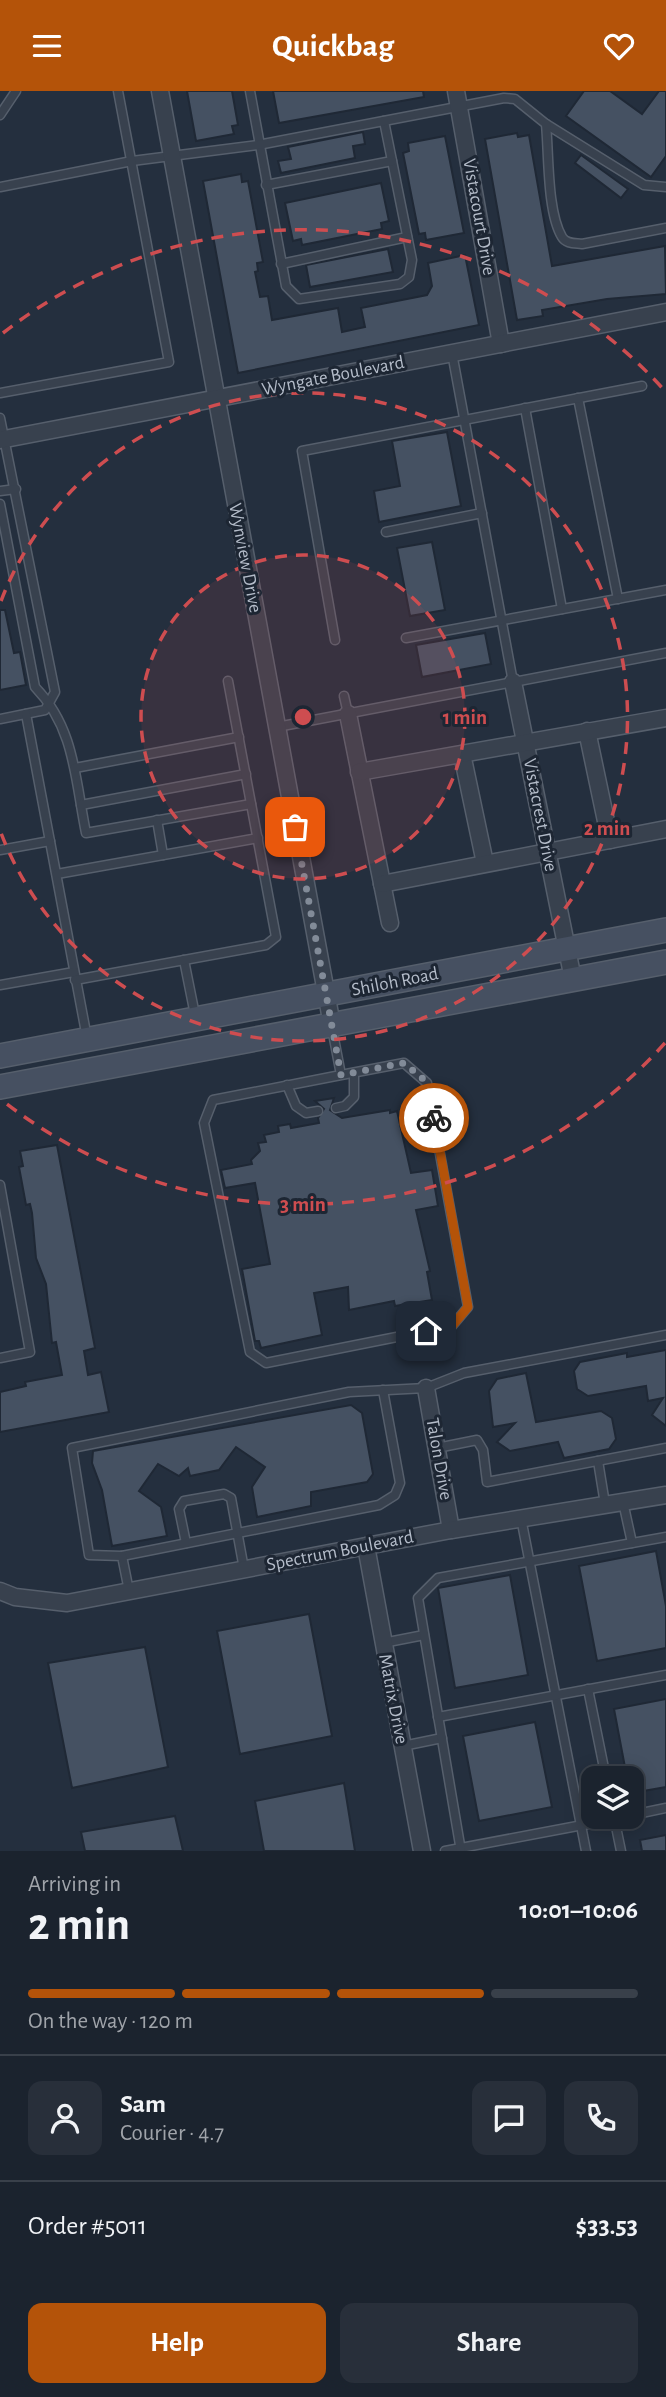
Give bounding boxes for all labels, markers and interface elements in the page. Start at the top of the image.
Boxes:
icon: menu [28,27,66,65]
icon: heart [600,27,638,65]
text: Quickbag [272,30,394,62]
street label: Vistacourt Drive [459,157,499,277]
street label: Wyngate Boulevard [260,353,406,399]
street label: Wynview Drive [225,502,265,614]
centre of rings [291,705,315,729]
text: 1 min [443,707,487,728]
street label: Vistacrest Drive [520,757,560,873]
pin [265,797,325,857]
icon: bag [276,808,314,846]
text: 2 min [584,818,630,839]
street label: Shiloh Road [350,964,440,1000]
courier [399,1083,469,1153]
icon: bike [415,1099,453,1137]
text: 3 min [280,1194,326,1215]
pin [396,1301,456,1361]
icon: home [407,1312,445,1350]
street label: Talon Drive [422,1416,456,1502]
street label: Spectrum Boulevard [265,1527,415,1575]
street label: Matrix Drive [375,1652,411,1746]
map controls [581,1766,644,1829]
button: layers [581,1766,644,1829]
text: Arriving in [28,1873,121,1896]
text: 10:01–10:06 [519,1897,638,1923]
text: 2 min [28,1902,130,1948]
text: On the way · 120 m [28,2010,193,2033]
button: person [28,2081,102,2155]
button: chat [472,2081,546,2155]
button: phone [564,2081,638,2155]
text: Sam [120,2091,166,2117]
text: Courier · 4.7 [120,2122,224,2145]
text: Order #5011 [28,2213,147,2239]
text: $33.53 [575,2213,638,2239]
button: Help [28,2303,326,2383]
button: Share [340,2303,638,2383]

